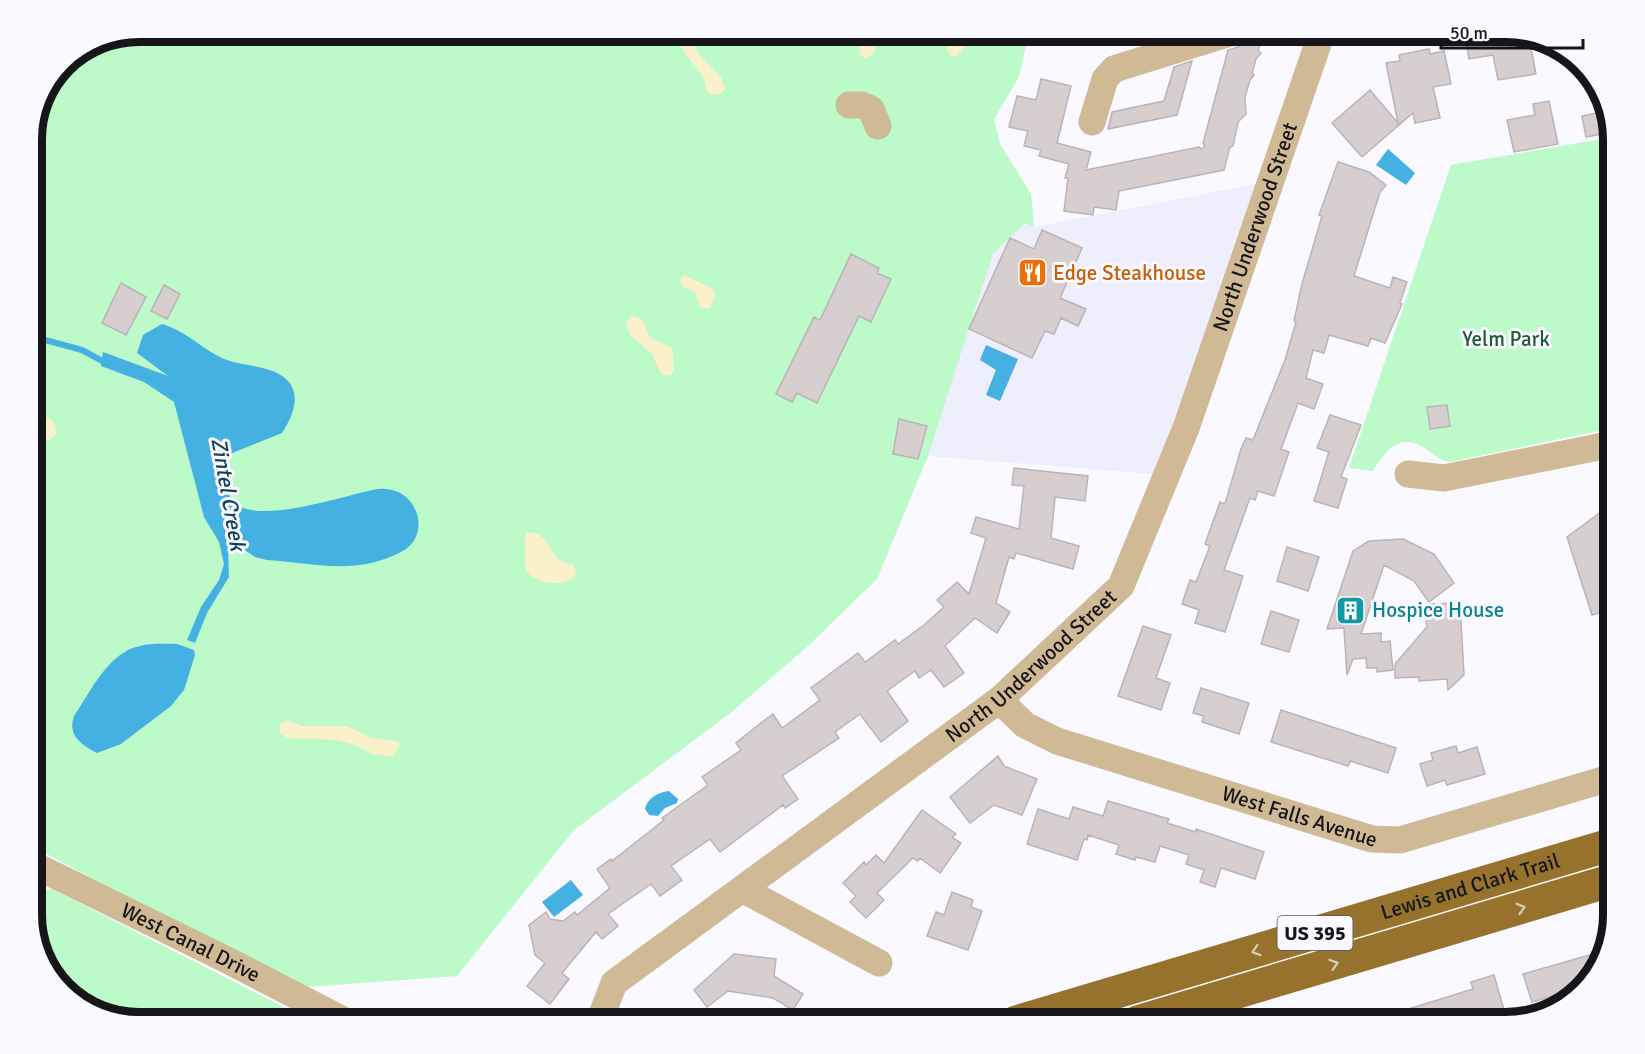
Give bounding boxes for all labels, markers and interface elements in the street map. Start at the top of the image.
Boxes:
scale bar [1441,12,1584,50]
text: 50 m [1450,22,1488,44]
street label: North Underwood Street [1207,119,1303,335]
restaurant icon: Edge Steakhouse [1016,257,1048,289]
place label: Edge Steakhouse [1053,260,1206,286]
park label: Yelm Park [1462,326,1550,352]
water label: Zintel Creek [205,436,252,555]
street label: North Underwood Street [940,584,1122,748]
building icon: Hospice House [1335,594,1367,626]
place label: Hospice House [1372,597,1504,623]
street label: West Falls Avenue [1219,780,1381,853]
street label: Lewis and Clark Trail [1378,848,1563,926]
street label: West Canal Drive [117,897,265,988]
one-way arrow [1515,903,1525,915]
road number: US 395 [1278,916,1352,950]
one-way arrow [1251,944,1262,956]
one-way arrow [1328,959,1339,971]

